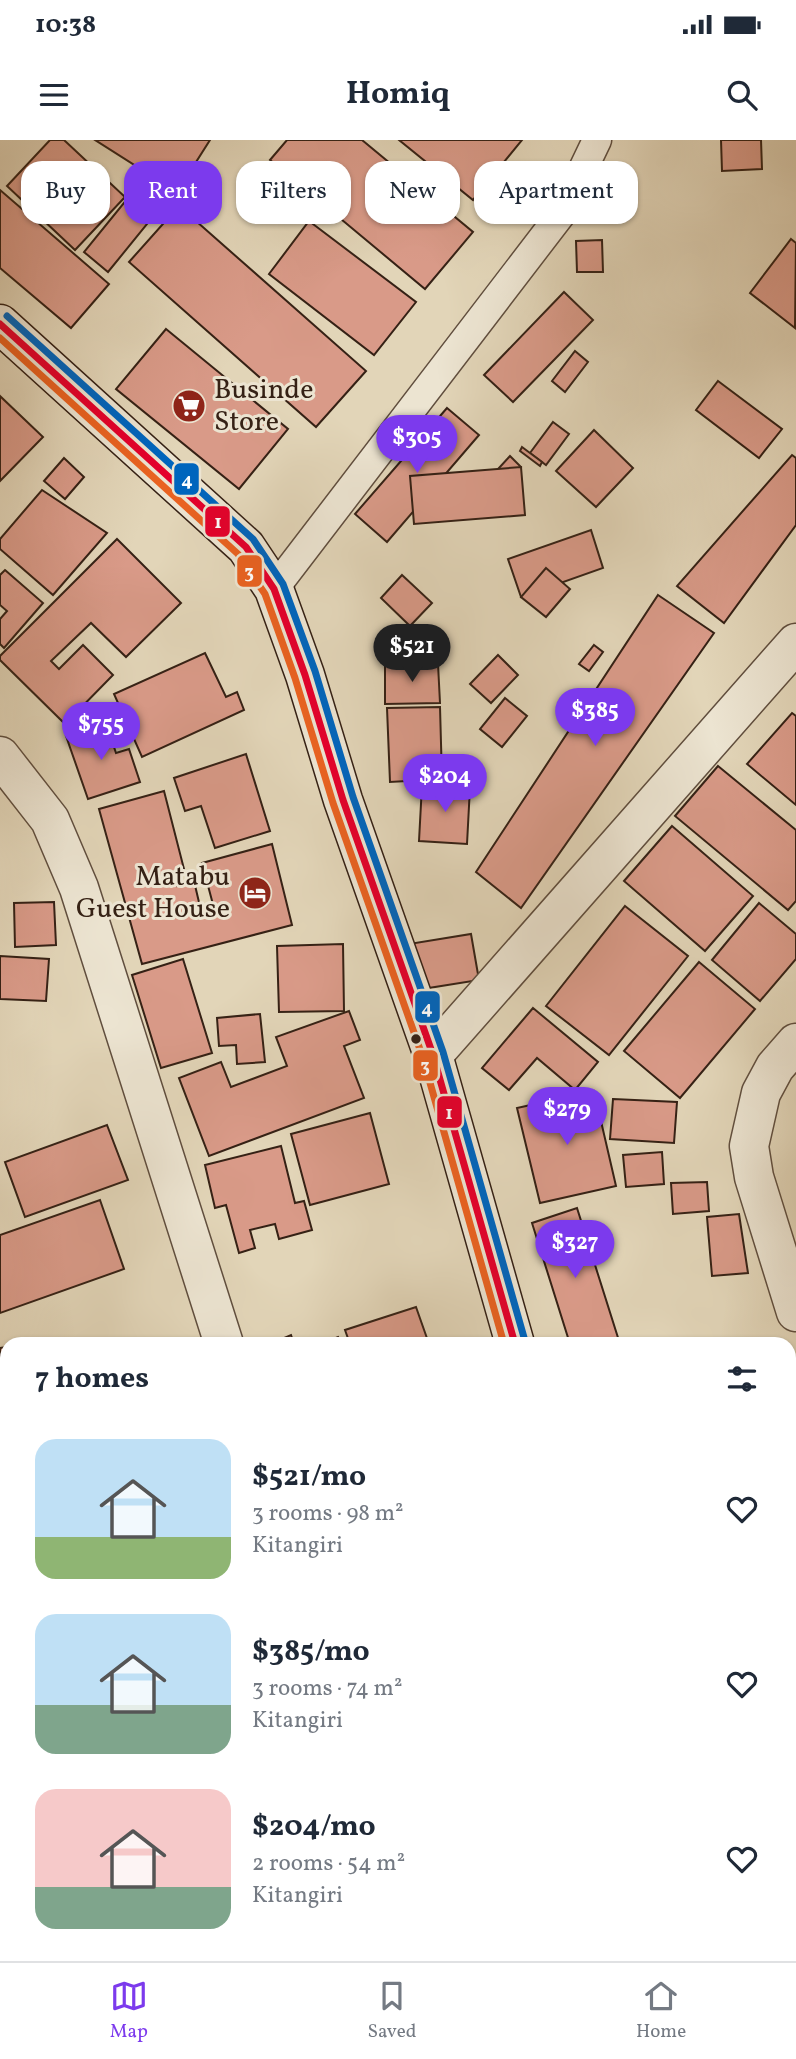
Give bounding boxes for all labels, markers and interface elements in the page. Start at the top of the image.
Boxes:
text: 10:38 [35,7,96,43]
text: Homiq [346,73,450,117]
icon: menu [35,76,73,114]
icon: search [723,76,761,114]
chip: Buy [21,161,110,224]
chip: Rent [124,161,222,224]
chip: Filters [236,161,351,224]
chip: New [365,161,460,224]
chip: Apartment [474,161,638,224]
place label: Businde Store [214,371,313,442]
supermarket icon: Businde Store [170,387,208,425]
pin: $305 [376,416,458,475]
text: $305 [392,422,442,454]
line badge: 4 [173,462,200,496]
text: 4 [181,468,193,494]
line badge: 1 [204,505,231,538]
text: 1 [214,510,222,536]
line badge: 3 [236,554,263,588]
text: 3 [244,560,254,586]
pin: $521 [371,624,453,684]
text: $521 [389,631,435,663]
pin: $385 [554,688,636,748]
text: $385 [571,695,619,727]
pin: $755 [60,702,142,762]
text: $755 [78,709,124,741]
pin: $204 [404,754,486,814]
text: $204 [419,761,471,793]
place label: Matabu Guest House [76,858,230,929]
hotel icon: Matabu Guest House [236,874,274,912]
line badge: 4 [414,990,441,1024]
text: 4 [421,996,433,1022]
unlabelled marker [409,1032,423,1046]
line badge: 3 [412,1049,439,1082]
text: 3 [420,1054,430,1080]
pin: $279 [526,1088,608,1147]
text: $279 [543,1094,591,1126]
line badge: 1 [436,1095,463,1129]
text: 1 [445,1101,453,1127]
pin: $327 [534,1220,616,1280]
text: $327 [551,1227,599,1259]
text: 7 homes [35,1358,149,1400]
icon: filters [723,1360,761,1398]
text: $521/mo [252,1456,366,1498]
icon: home [91,1467,175,1551]
icon: heart [723,1490,761,1528]
text: 3 rooms · 98 m² [252,1498,404,1530]
text: Kitangiri [252,1530,343,1562]
text: $385/mo [252,1631,370,1673]
icon: home [91,1642,175,1726]
icon: heart [723,1665,761,1703]
text: 3 rooms · 74 m² [252,1673,402,1705]
text: Kitangiri [252,1705,343,1737]
text: $204/mo [252,1806,376,1848]
icon: home [91,1817,175,1901]
icon: heart [723,1840,761,1878]
text: 2 rooms · 54 m² [252,1848,405,1880]
text: Kitangiri [252,1880,343,1912]
tab: Map [110,1977,148,2045]
tab: Saved [367,1977,416,2045]
tab: Home [636,1977,686,2045]

